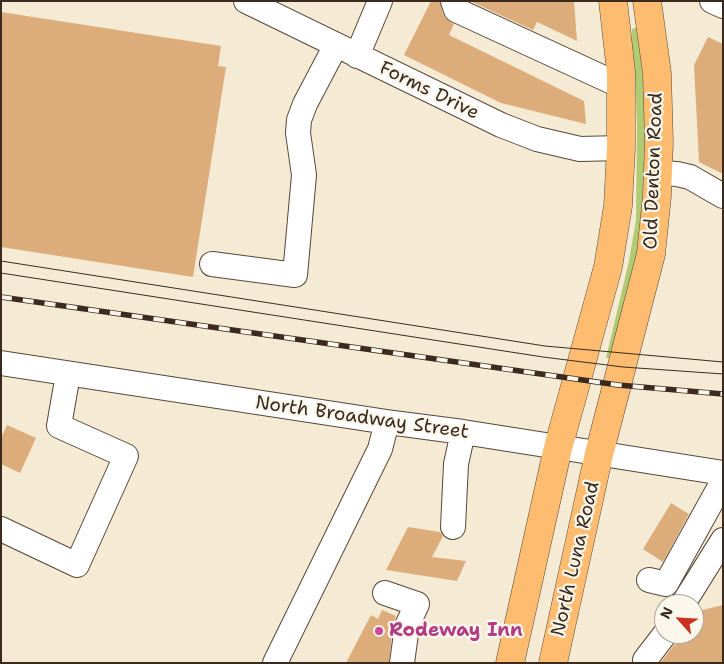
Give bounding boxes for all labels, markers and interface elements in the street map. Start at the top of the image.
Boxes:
street label: Forms Drive [375,57,483,125]
street label: Old Denton Road [640,92,668,250]
street label: North Broadway Street [254,392,470,444]
street label: North Luna Road [547,479,605,639]
north arrow [654,594,704,644]
text: N [656,604,677,622]
place label: Rodeway Inn [389,620,523,642]
marker: Rodeway Inn [373,625,385,637]

